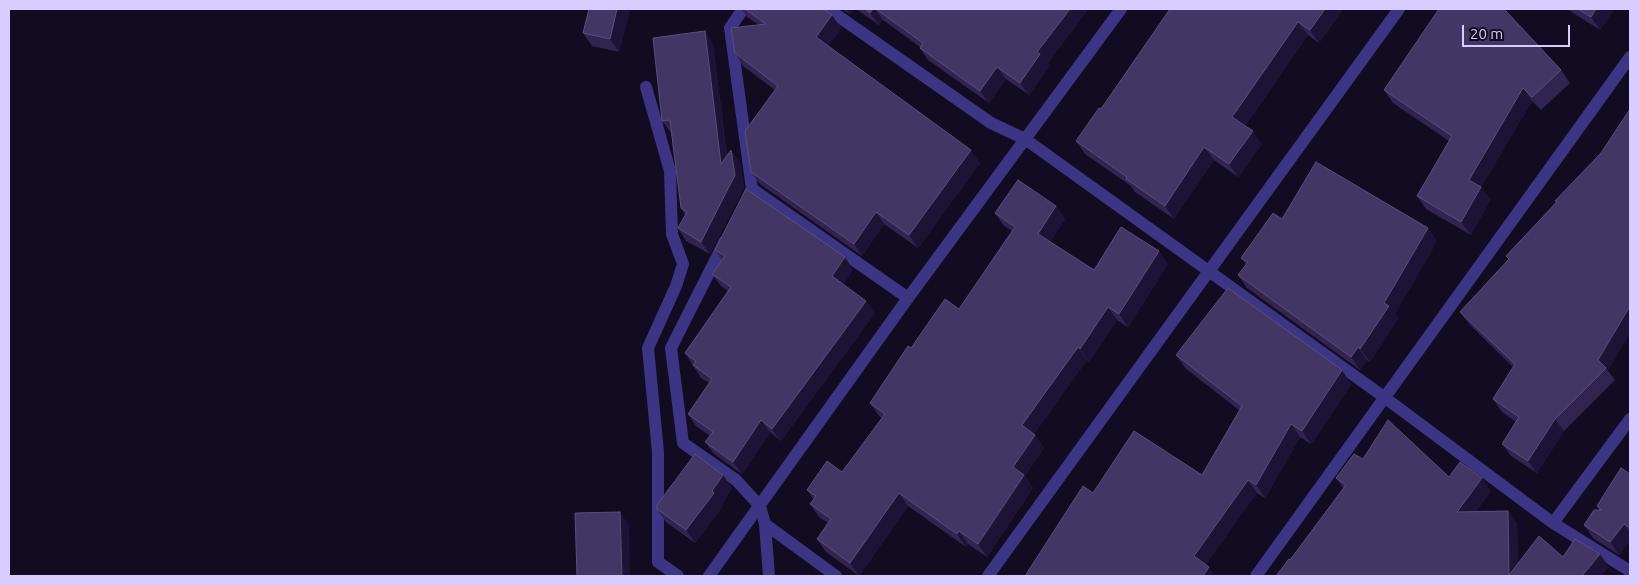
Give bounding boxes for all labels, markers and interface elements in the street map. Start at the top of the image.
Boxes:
scale bar [1464,15,1572,47]
text: 20 m [1470,25,1503,42]

